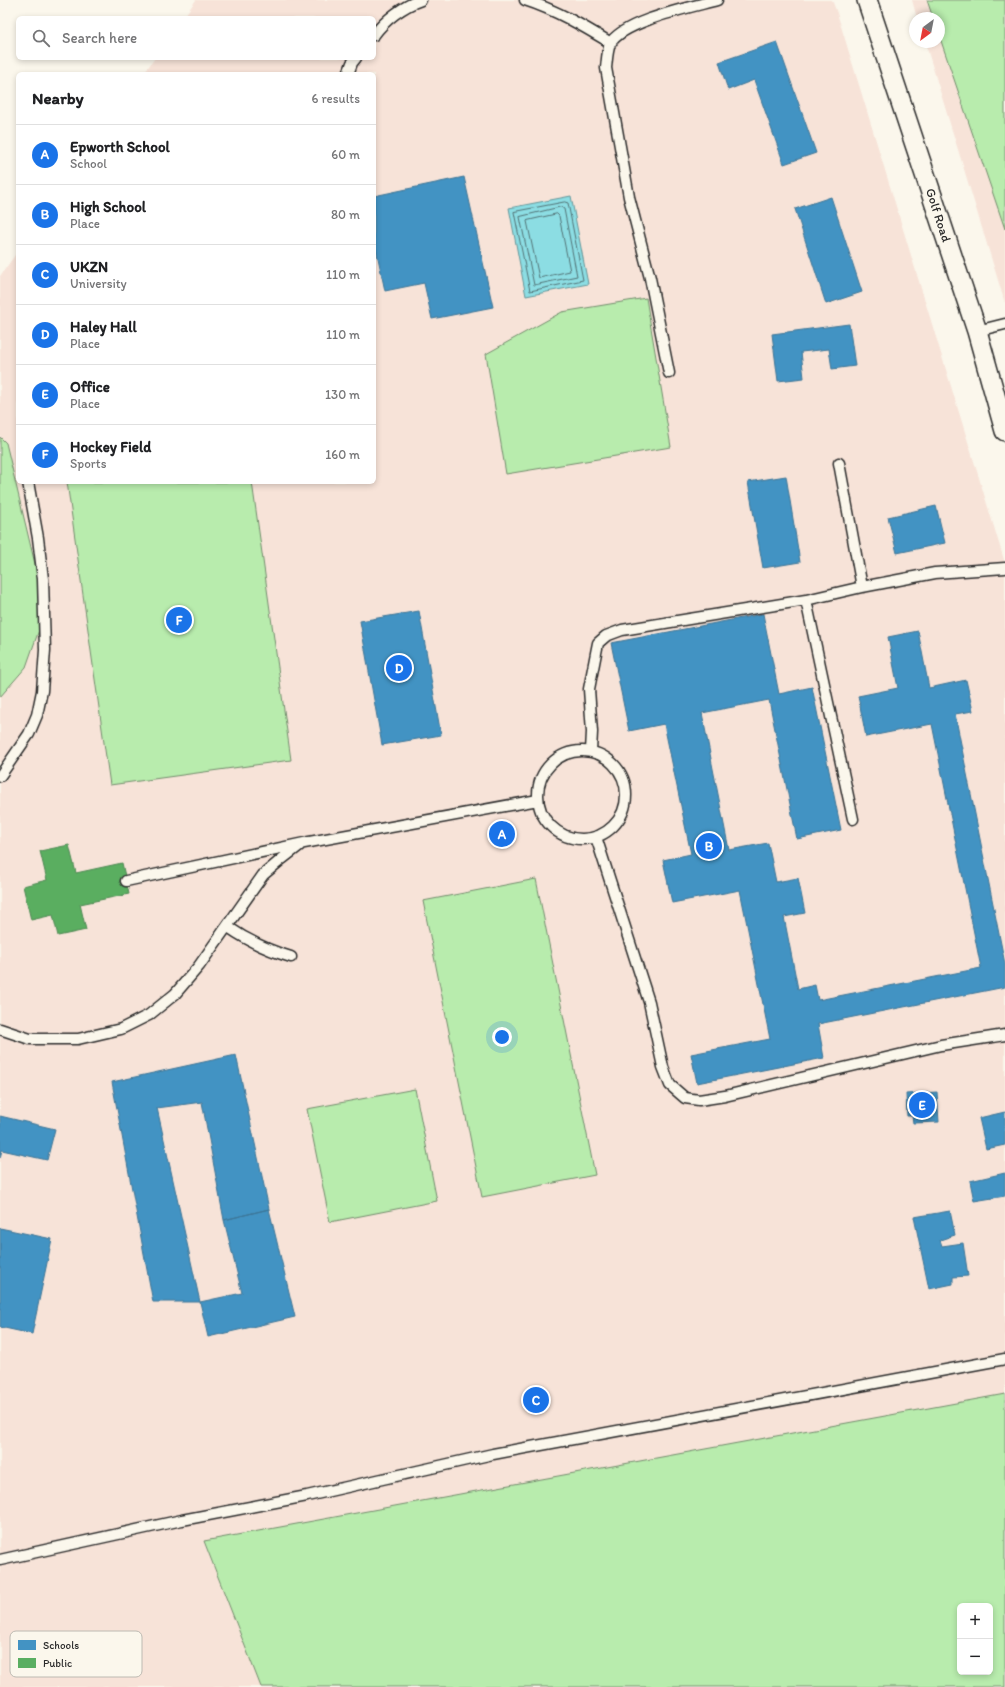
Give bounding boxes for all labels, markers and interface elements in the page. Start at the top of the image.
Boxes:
north arrow [909,12,945,48]
search box [16,16,376,60]
icon: search [30,27,52,49]
text: Search here [62,29,137,47]
text: Nearby [32,88,84,108]
text: 6 results [312,91,360,106]
text: Epworth School [70,138,170,156]
text: A [41,147,49,162]
text: 60 m [331,147,360,162]
text: School [70,156,107,171]
street label: Golf Road [923,186,954,244]
text: High School [70,198,146,216]
text: B [41,207,49,222]
text: 80 m [331,207,360,222]
text: Place [70,216,100,231]
text: UKZN [70,258,108,276]
text: C [41,267,49,282]
text: 110 m [326,267,360,282]
text: University [70,276,127,291]
text: Haley Hall [70,318,137,336]
text: D [41,327,49,342]
text: 110 m [326,327,360,342]
text: Place [70,336,100,351]
text: Office [70,378,110,396]
text: E [41,387,49,402]
text: 130 m [325,387,360,402]
text: Place [70,396,100,411]
text: Hockey Field [70,438,151,456]
text: F [42,447,48,462]
text: 160 m [325,447,360,462]
text: Sports [70,456,106,471]
pin: F [166,605,192,635]
pin: D [386,653,412,683]
pin: A [489,819,515,849]
pin: B [696,831,722,861]
your location [492,1027,512,1047]
pin: E [909,1090,935,1120]
pin: C [523,1385,549,1415]
map controls [957,1603,993,1675]
button: + [957,1603,993,1639]
legend [10,1631,142,1677]
text: Schools [43,1639,79,1652]
button: − [957,1639,993,1675]
text: Public [43,1657,72,1670]

